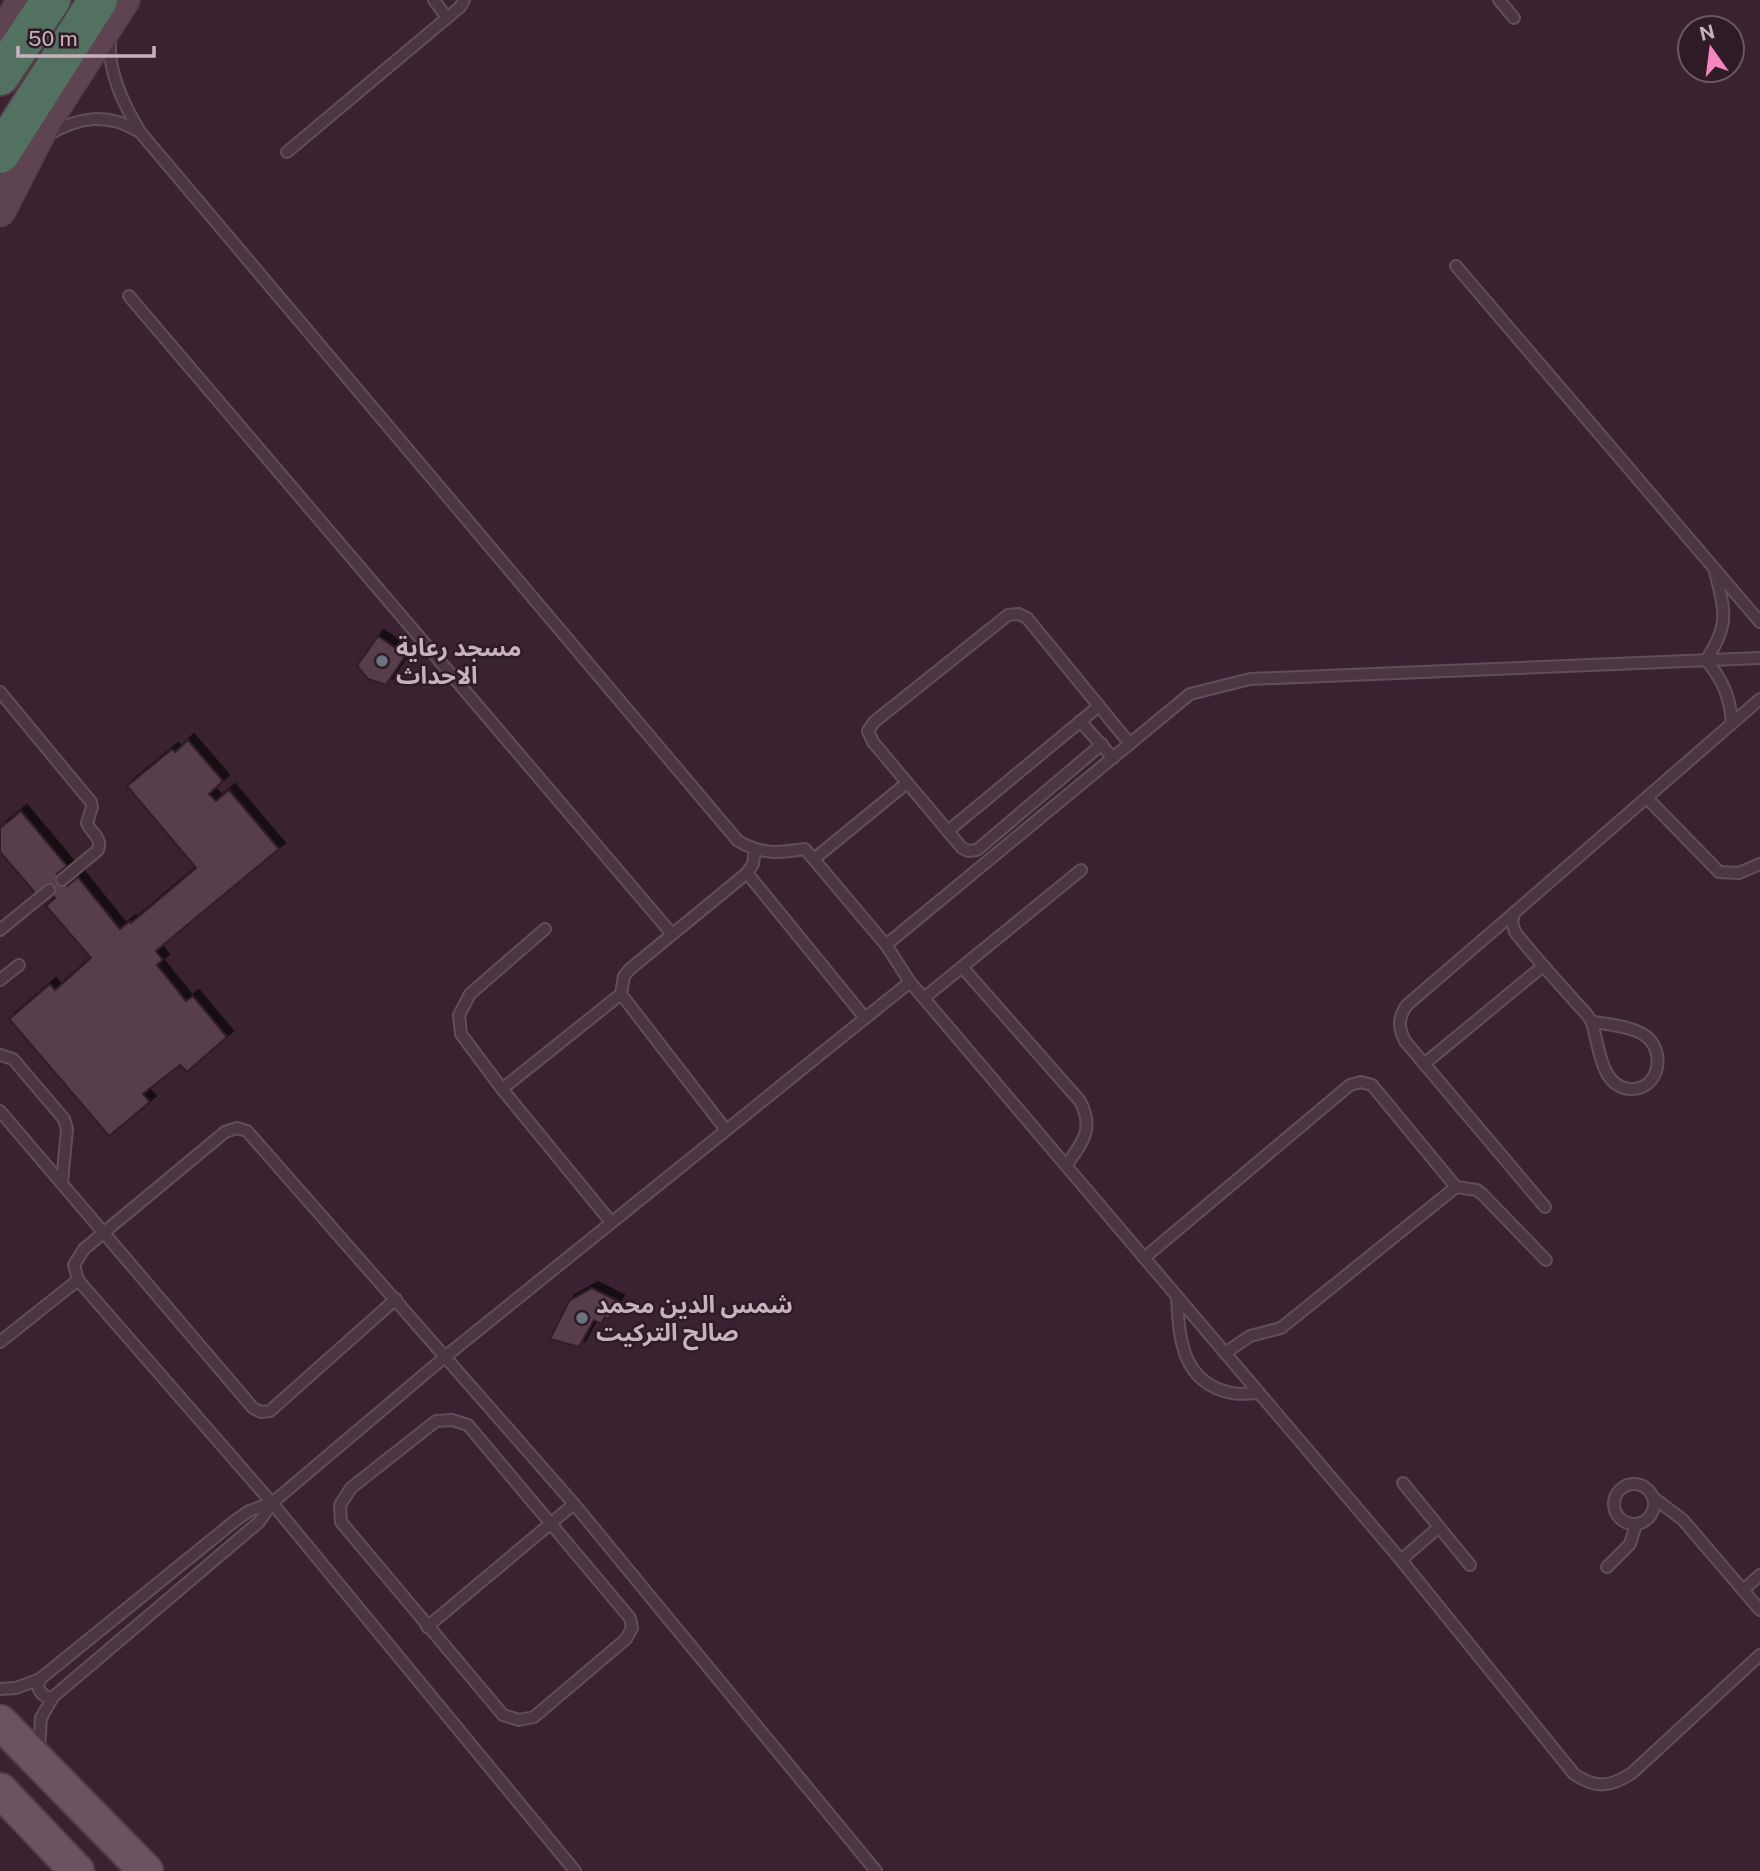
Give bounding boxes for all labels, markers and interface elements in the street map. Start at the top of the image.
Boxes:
scale bar [18,14,154,58]
north arrow [1676,14,1746,84]
text: N [1697,20,1717,45]
text: 50 m [28,26,78,51]
place label: مسجد رعاية الاحداث [396,633,521,689]
marker: مسجد رعاية الاحداث [374,653,390,669]
place label: شمس الدين محمد صالح التركيت [596,1290,793,1351]
marker: شمس الدين محمد صالح التركيت [574,1310,590,1326]

